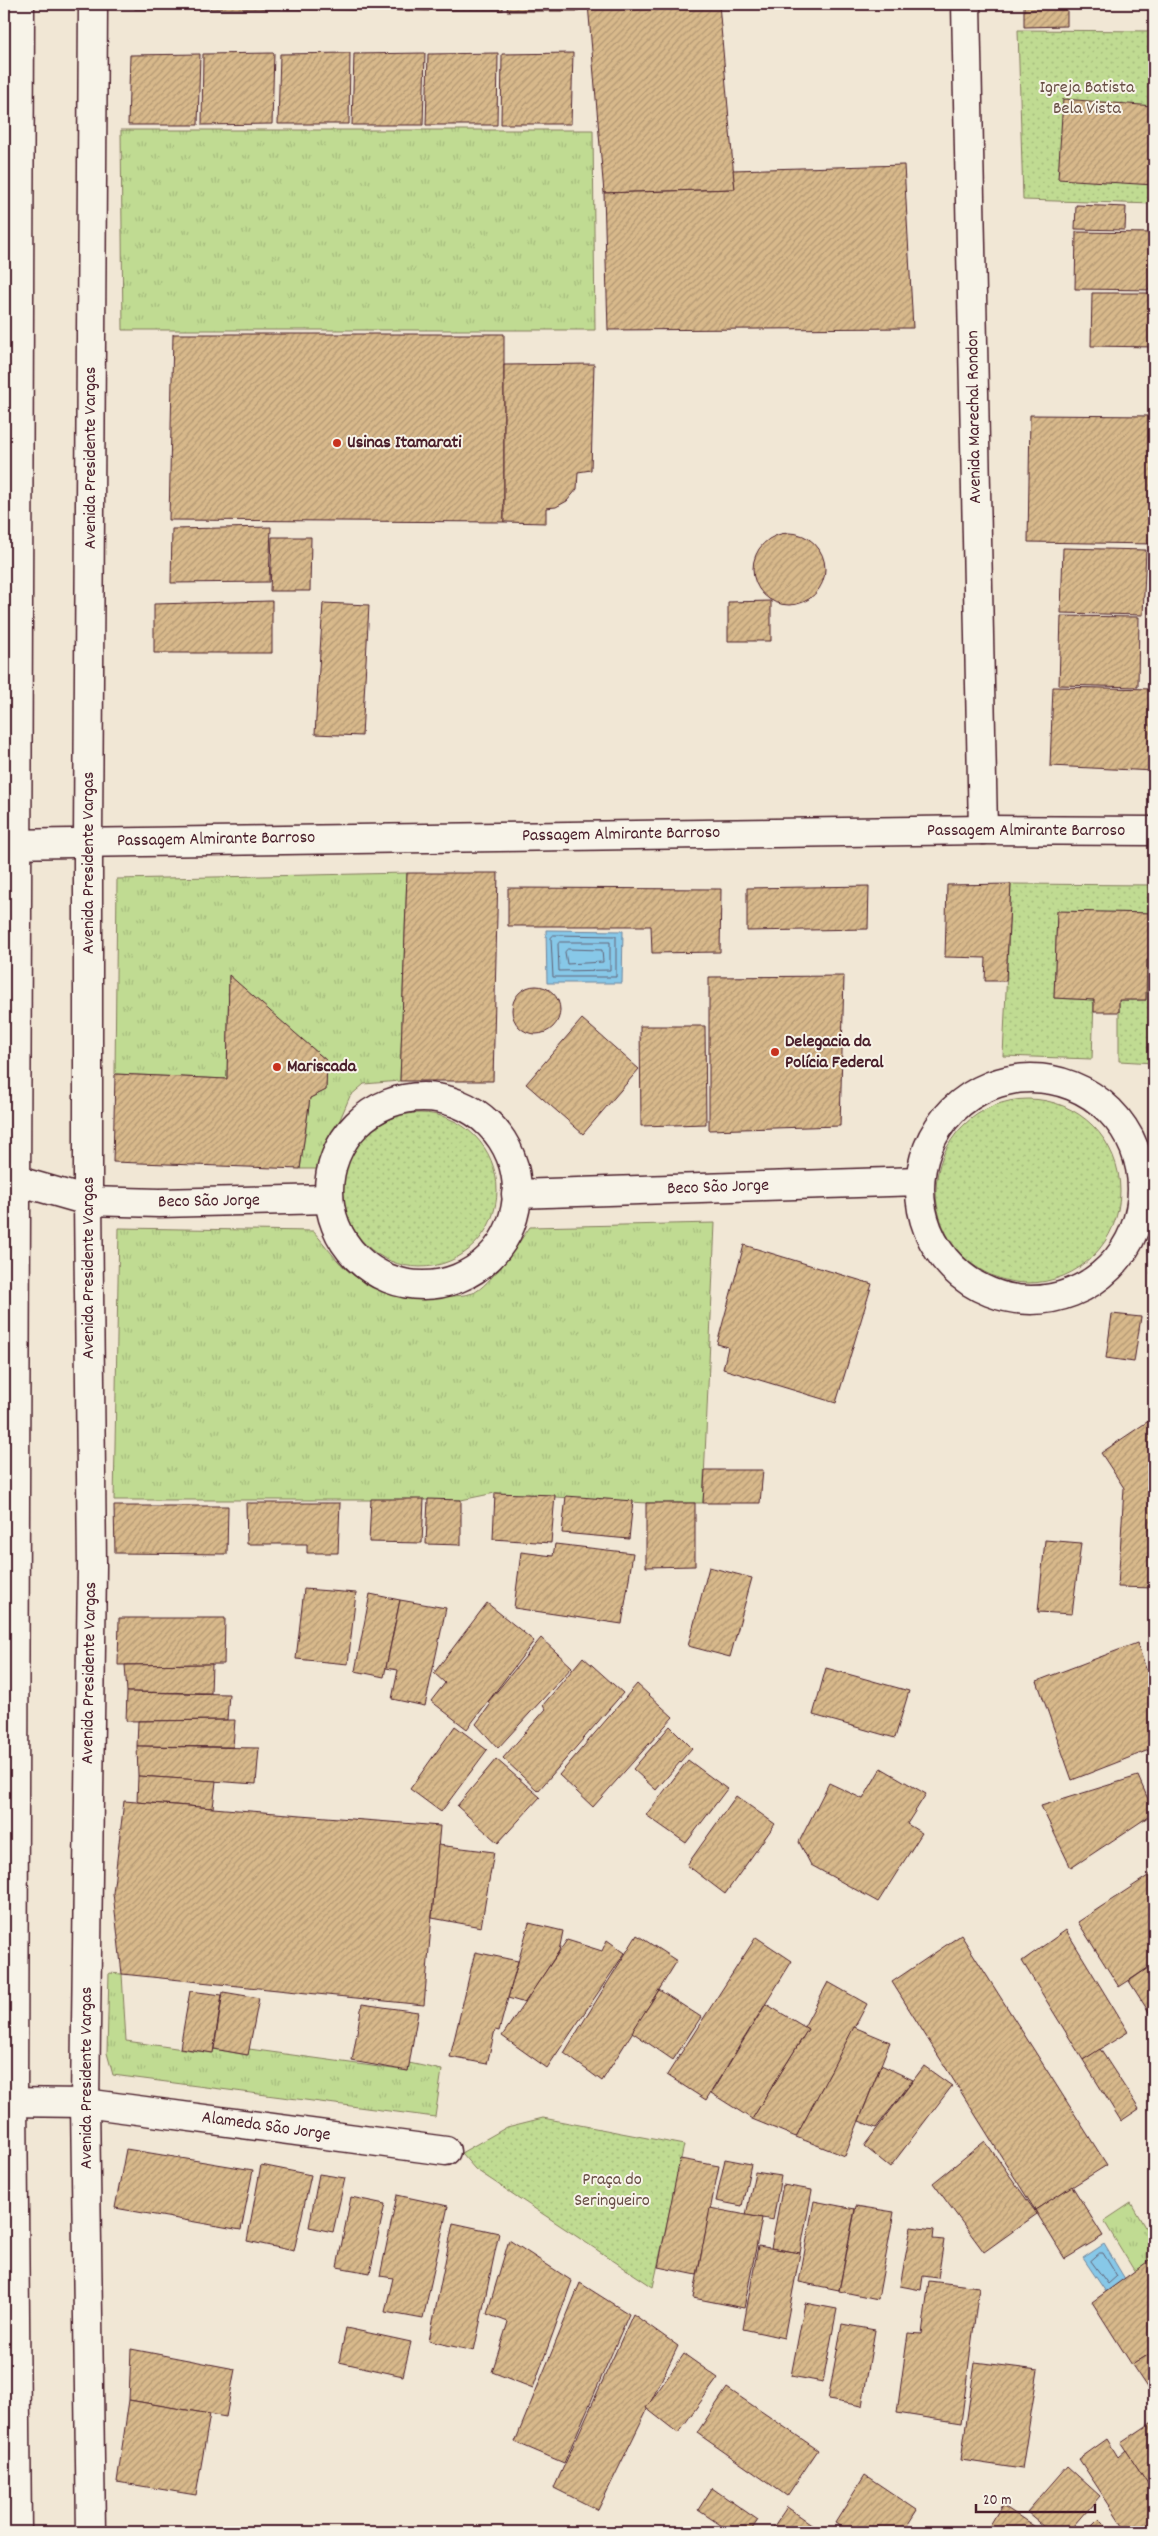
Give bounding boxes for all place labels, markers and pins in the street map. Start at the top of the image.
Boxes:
place label: Usinas Itamarati [347,431,462,456]
marker: Usinas Itamarati [331,437,343,449]
place label: Delegacia da Polícia Federal [785,1030,884,1076]
marker: Delegacia da Polícia Federal [769,1046,781,1058]
place label: Mariscada [287,1055,357,1080]
marker: Mariscada [271,1061,283,1073]

